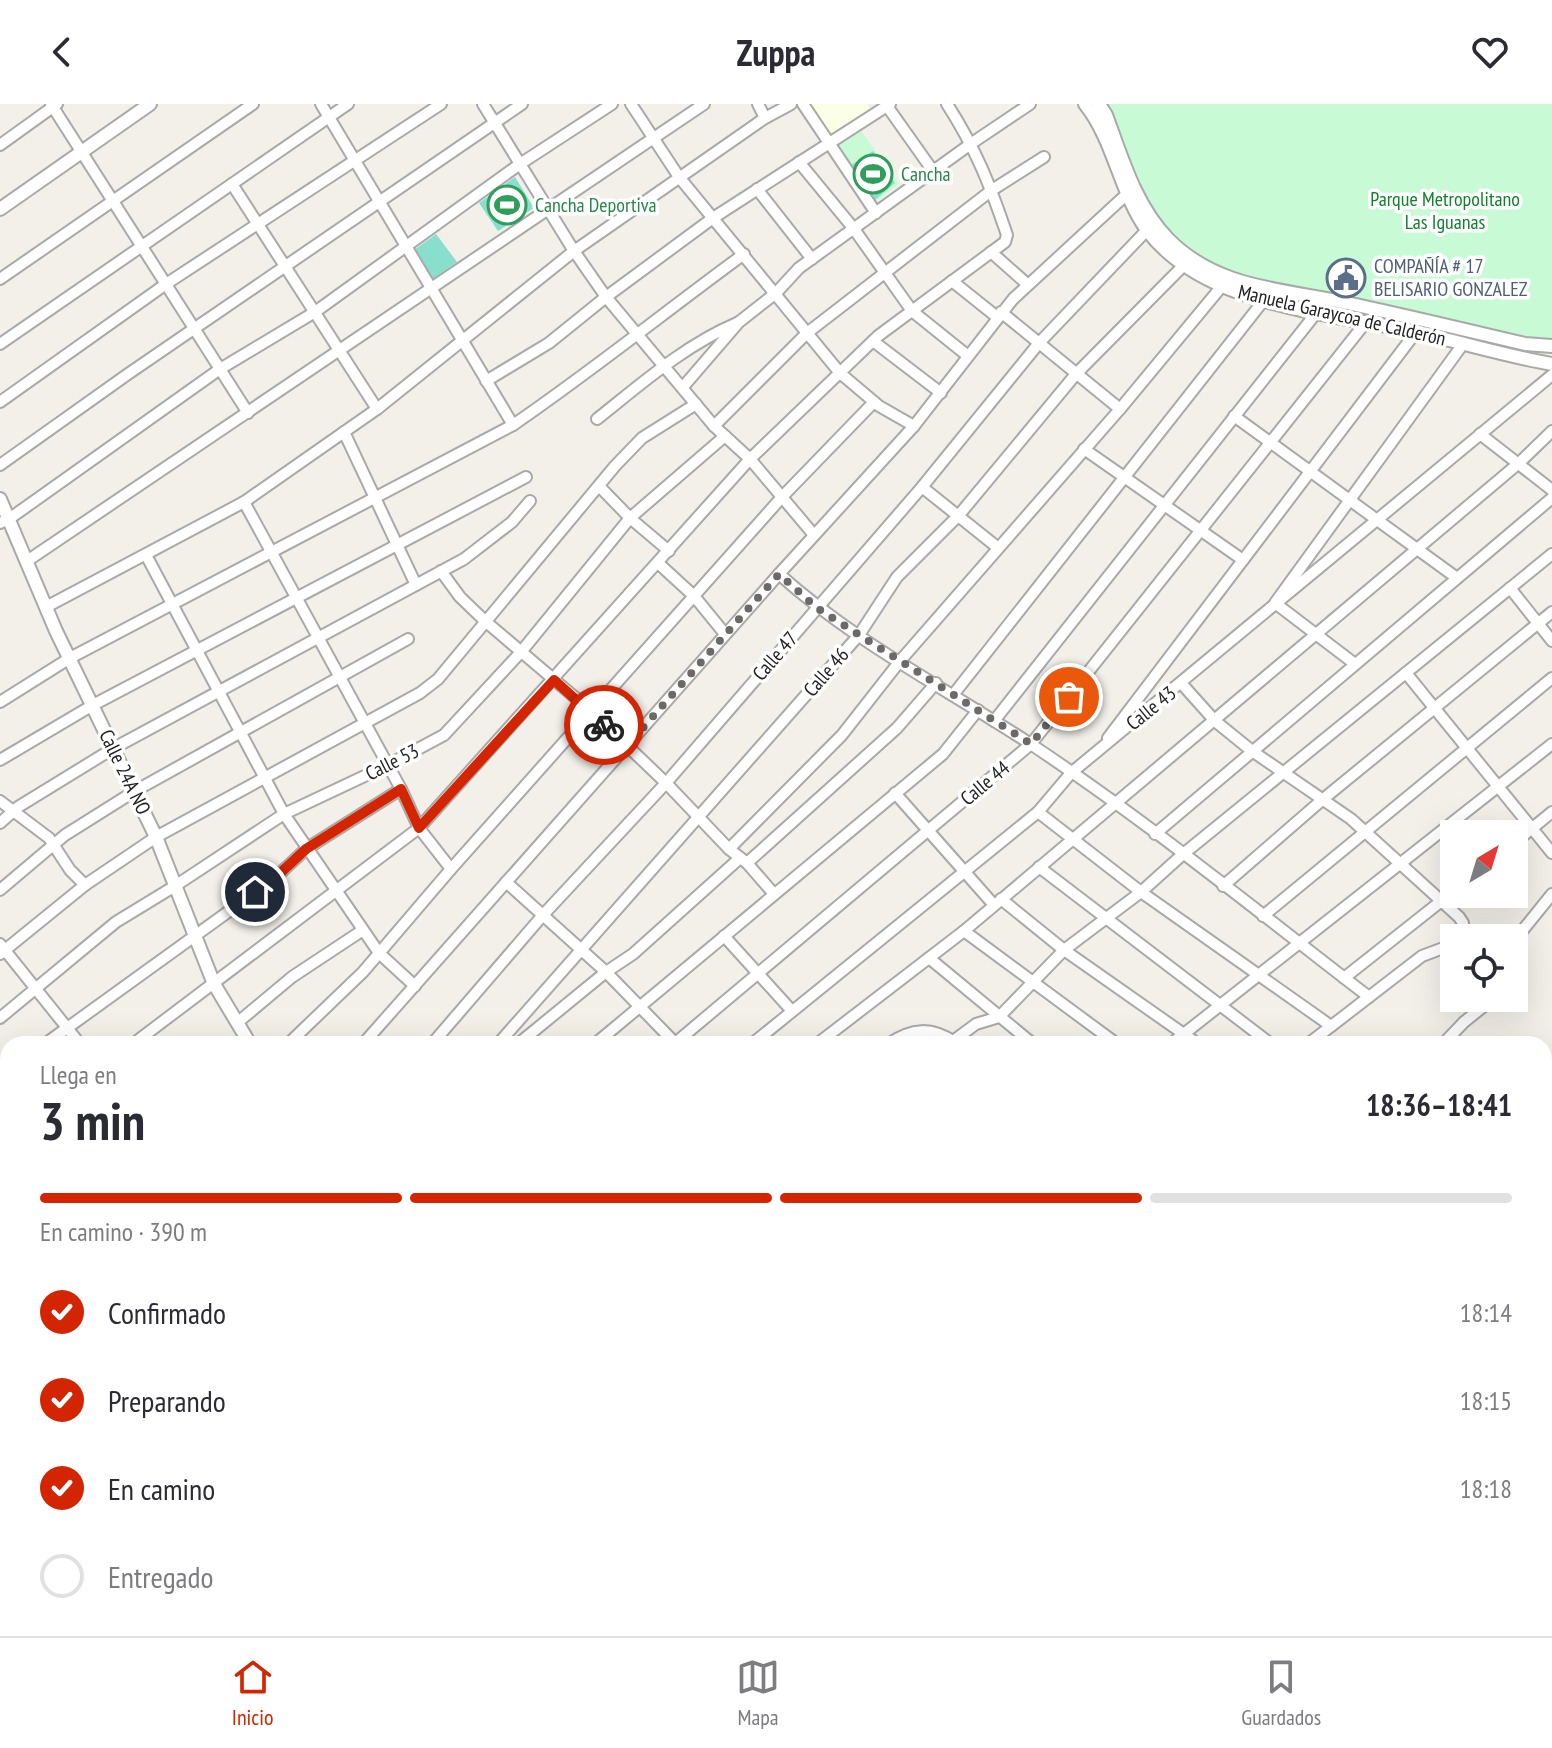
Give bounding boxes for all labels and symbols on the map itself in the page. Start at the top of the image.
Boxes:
sports icon: Cancha [852,153,894,195]
place label: Cancha [901,161,951,187]
sports icon: Cancha Deportiva [486,184,528,226]
park label: Parque Metropolitano Las Iguanas [1370,186,1520,235]
place label: Cancha Deportiva [535,192,657,218]
place label: COMPAÑÍA # 17 BELISARIO GONZALEZ [1374,253,1528,302]
public building icon: COMPAÑÍA # 17 BELISARIO GONZALEZ [1325,257,1367,299]
street label: Manuela Garaycoa de Calderón [1236,278,1448,352]
street label: Calle 47 [747,626,803,686]
street label: Calle 46 [798,642,854,702]
pin [1035,663,1103,731]
street label: Calle 43 [1121,680,1181,736]
courier [564,685,644,765]
street label: Calle 24A NO [93,725,157,819]
street label: Calle 53 [361,738,423,786]
street label: Calle 44 [955,755,1015,811]
north arrow [1440,820,1528,908]
pin [221,858,289,926]

